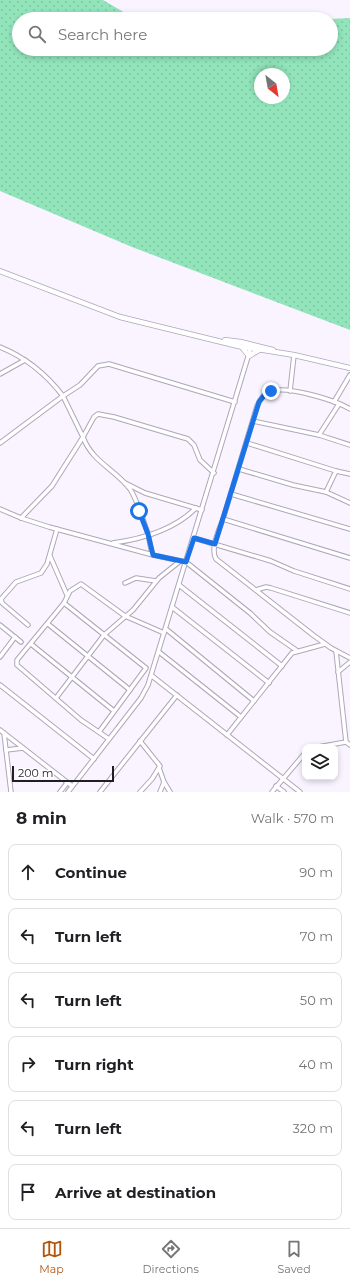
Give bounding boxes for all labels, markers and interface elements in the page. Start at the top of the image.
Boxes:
search box [12,12,338,56]
icon: search [26,23,48,45]
text: Search here [58,25,147,44]
north arrow [254,68,290,104]
route end [262,382,280,400]
route start [130,502,148,520]
map controls [302,744,338,780]
button: layers [302,744,338,780]
scale bar [12,764,114,783]
text: 200 m [18,766,53,780]
text: 8 min [16,808,67,828]
text: Walk · 570 m [251,810,334,826]
icon: ahead [17,861,39,883]
text: Continue [55,863,127,882]
text: 90 m [299,864,333,880]
icon: left [17,925,39,947]
text: Turn left [55,927,122,946]
text: 70 m [300,928,333,944]
icon: left [17,989,39,1011]
text: Turn left [55,991,122,1010]
text: 50 m [300,992,333,1008]
icon: right [17,1053,39,1075]
text: Turn right [55,1055,134,1074]
text: 40 m [299,1056,333,1072]
icon: left [17,1117,39,1139]
text: Turn left [55,1119,122,1138]
text: 320 m [293,1120,333,1136]
icon: arrive [17,1181,39,1203]
text: Arrive at destination [55,1183,216,1202]
tab: Map [39,1238,64,1276]
tab: Directions [143,1238,199,1276]
tab: Saved [278,1238,311,1276]

